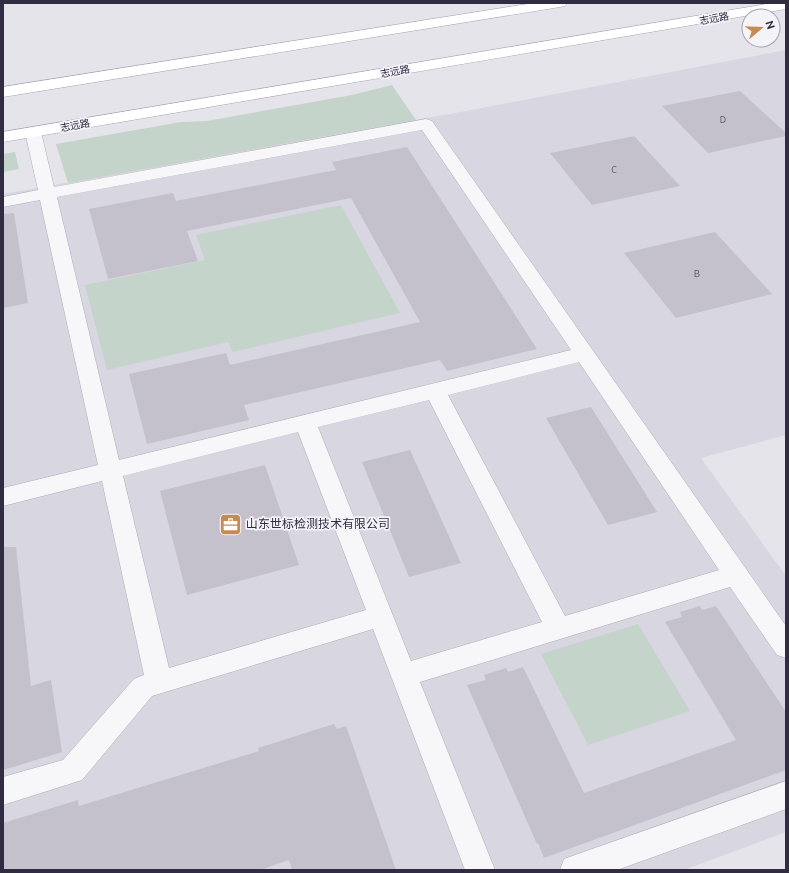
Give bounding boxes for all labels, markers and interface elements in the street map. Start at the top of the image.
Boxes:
north arrow [741,8,781,48]
street label: 志远路 [698,10,730,27]
text: N [763,19,777,31]
street label: 志远路 [379,63,411,80]
house number: D [720,115,726,125]
street label: 志远路 [59,117,91,134]
house number: C [611,165,617,175]
house number: B [694,268,700,279]
office icon: 山东世标检测技术有限公司 [217,511,243,537]
place label: 山东世标检测技术有限公司 [246,517,390,530]

